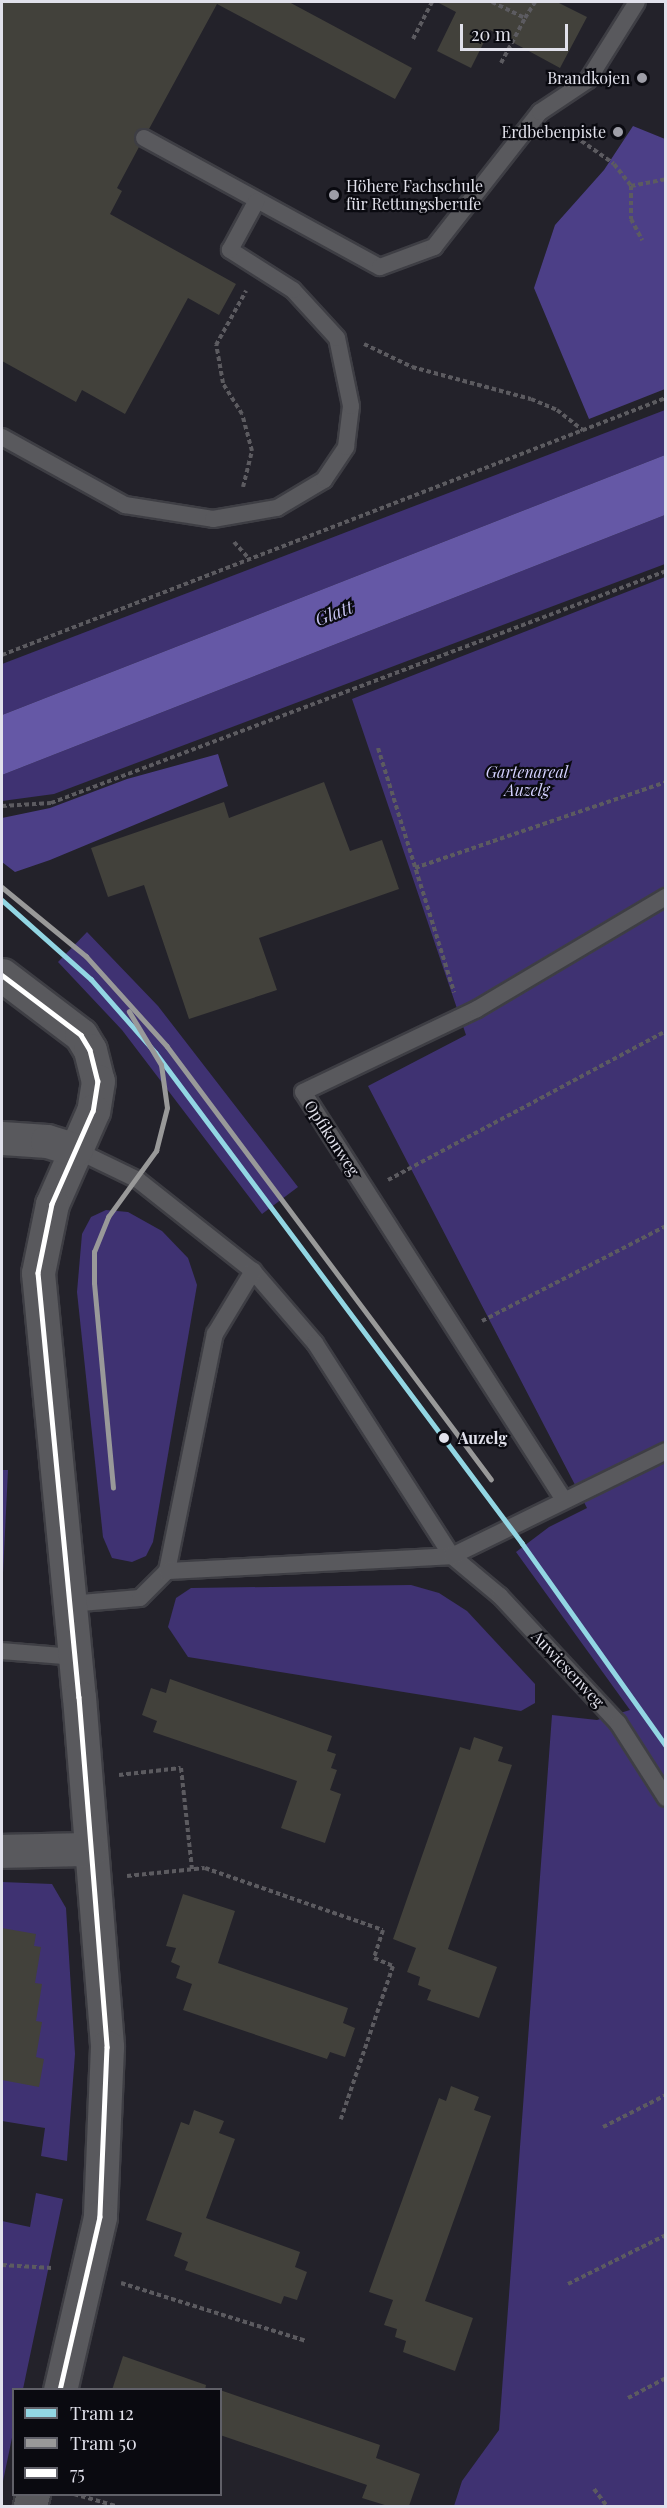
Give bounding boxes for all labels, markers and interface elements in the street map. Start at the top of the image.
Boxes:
scale bar [463,12,571,50]
text: 20 m [471,22,511,46]
place label: Brandkojen [547,68,630,88]
marker: Brandkojen [635,71,649,85]
place label: Erdbebenpiste [502,122,606,142]
marker: Erdbebenpiste [611,125,625,139]
place label: Höhere Fachschule für Rettungsberufe [346,176,483,214]
marker: Höhere Fachschule für Rettungsberufe [327,188,341,202]
water label: Glatt [312,596,356,630]
park label: Gartenareal Auzelg [486,762,568,800]
street label: Opfikonweg [300,1097,364,1179]
place label: Auzelg [458,1428,507,1448]
marker: Auzelg [435,1429,453,1447]
street label: Auwiesenweg [528,1627,608,1711]
legend [12,2388,222,2496]
text: Tram 12 [70,2401,134,2425]
text: Tram 50 [70,2431,137,2455]
text: 75 [70,2461,85,2485]

